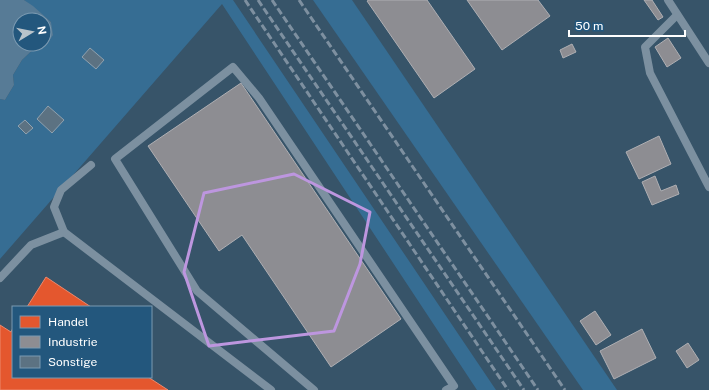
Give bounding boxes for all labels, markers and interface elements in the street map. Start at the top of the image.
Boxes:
north arrow [12,12,52,52]
scale bar [569,12,685,38]
text: 50 m [575,19,603,33]
text: N [35,25,49,36]
legend [12,306,152,378]
text: Handel [48,315,89,329]
text: Industrie [48,335,98,349]
text: Sonstige [48,355,98,369]

